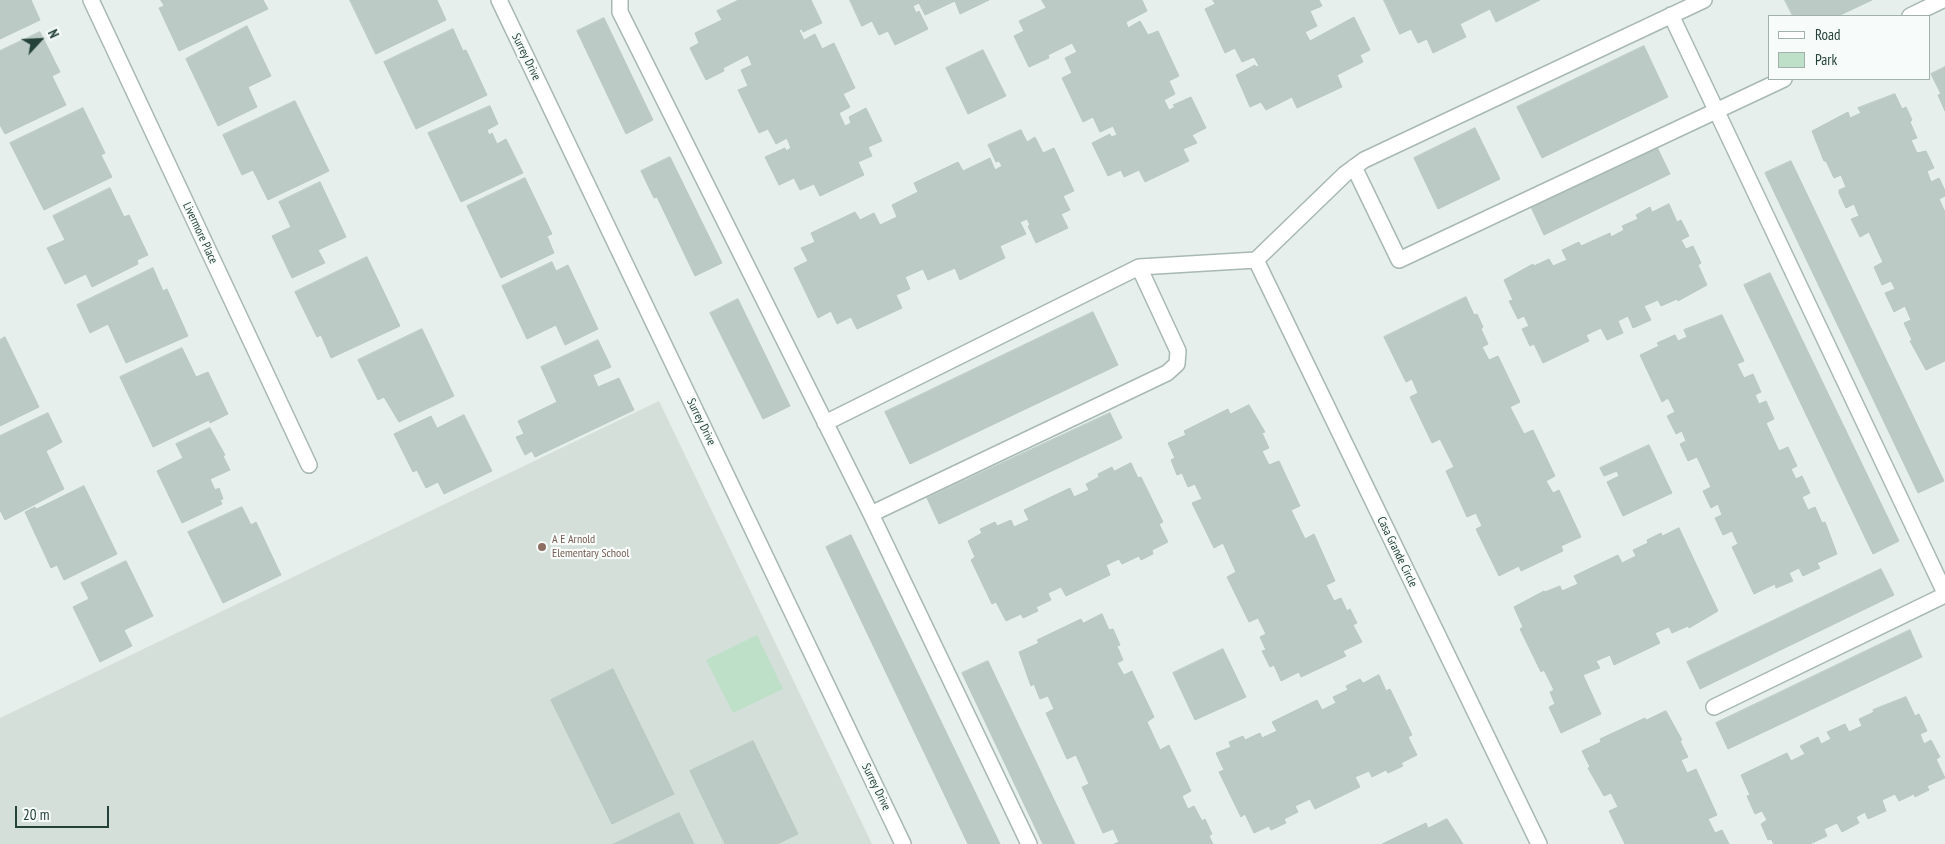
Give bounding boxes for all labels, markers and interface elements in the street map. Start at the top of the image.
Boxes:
north arrow [15,15,65,65]
legend [1768,15,1930,80]
text: Road [1815,25,1841,44]
text: N [44,26,63,41]
street label: Surrey Drive [508,31,544,83]
text: Park [1815,50,1837,69]
street label: Livermore Place [179,200,221,266]
street label: Surrey Drive [683,396,719,448]
street label: Casa Grande Circle [1374,514,1420,590]
place label: A E Arnold Elementary School [552,533,629,561]
marker: A E Arnold Elementary School [536,541,548,553]
street label: Surrey Drive [858,761,894,813]
scale bar [18,796,111,828]
text: 20 m [23,805,49,824]

